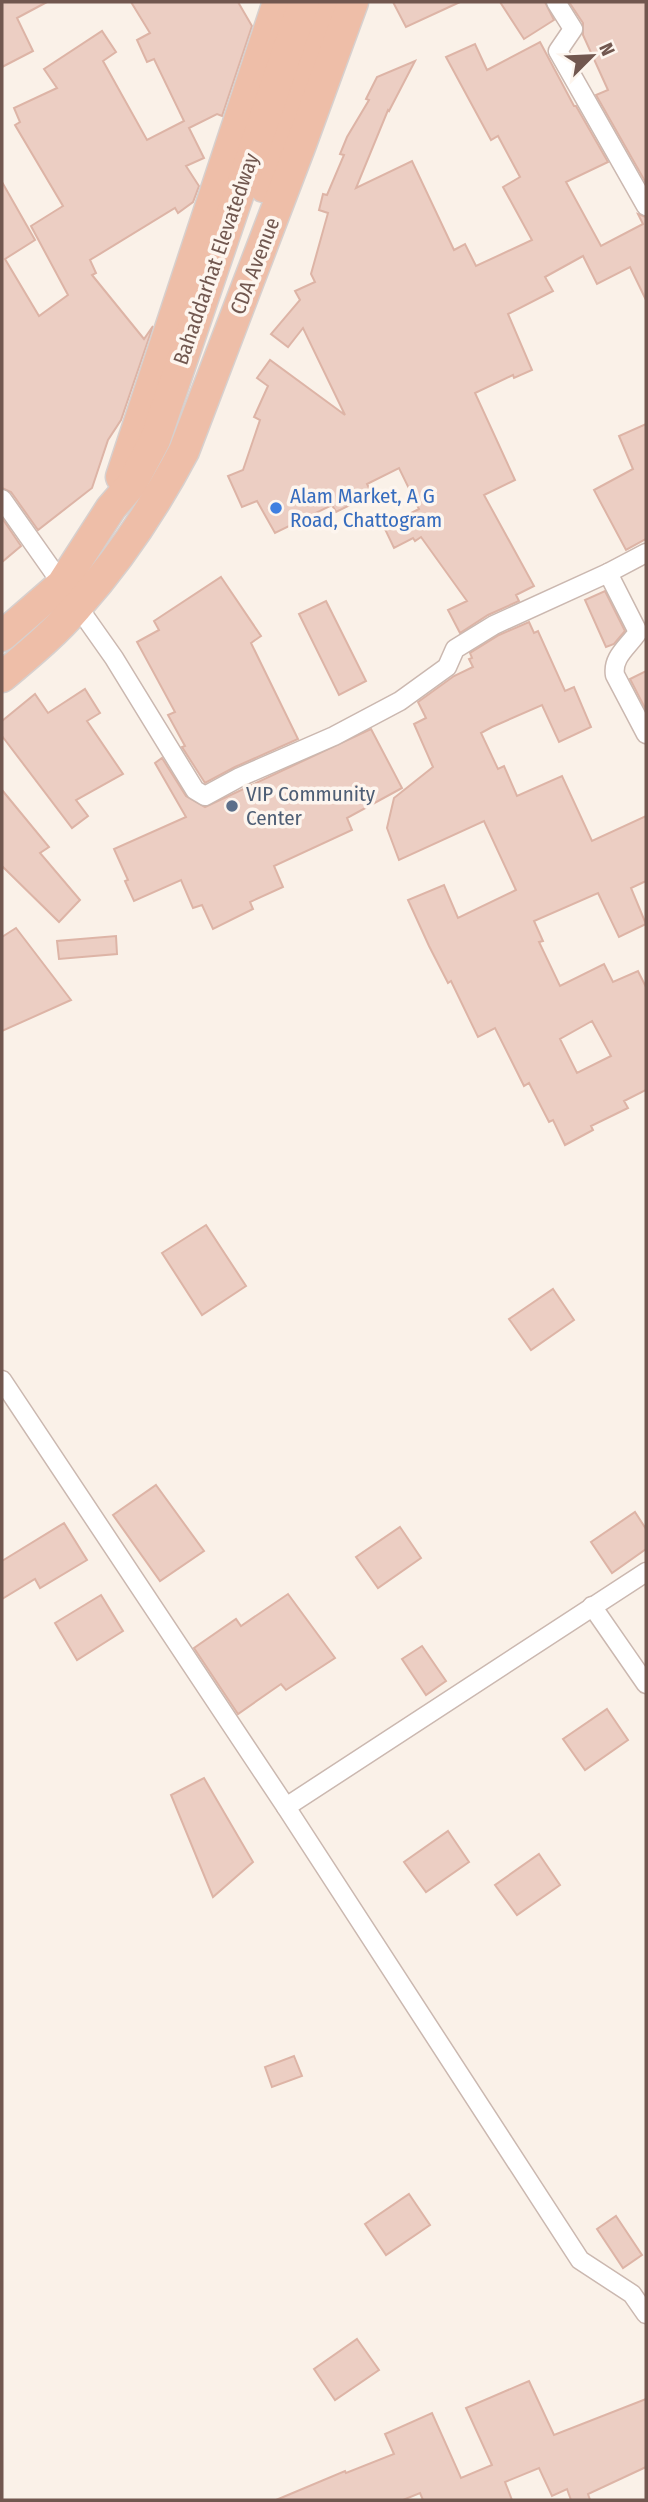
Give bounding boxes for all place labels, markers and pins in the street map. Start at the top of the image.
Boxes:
place label: Alam Market, A G Road, Chattogram [290,483,442,533]
marker: Alam Market, A G Road, Chattogram [268,500,284,516]
place label: VIP Community Center [246,781,376,831]
marker: VIP Community Center [224,798,240,814]

